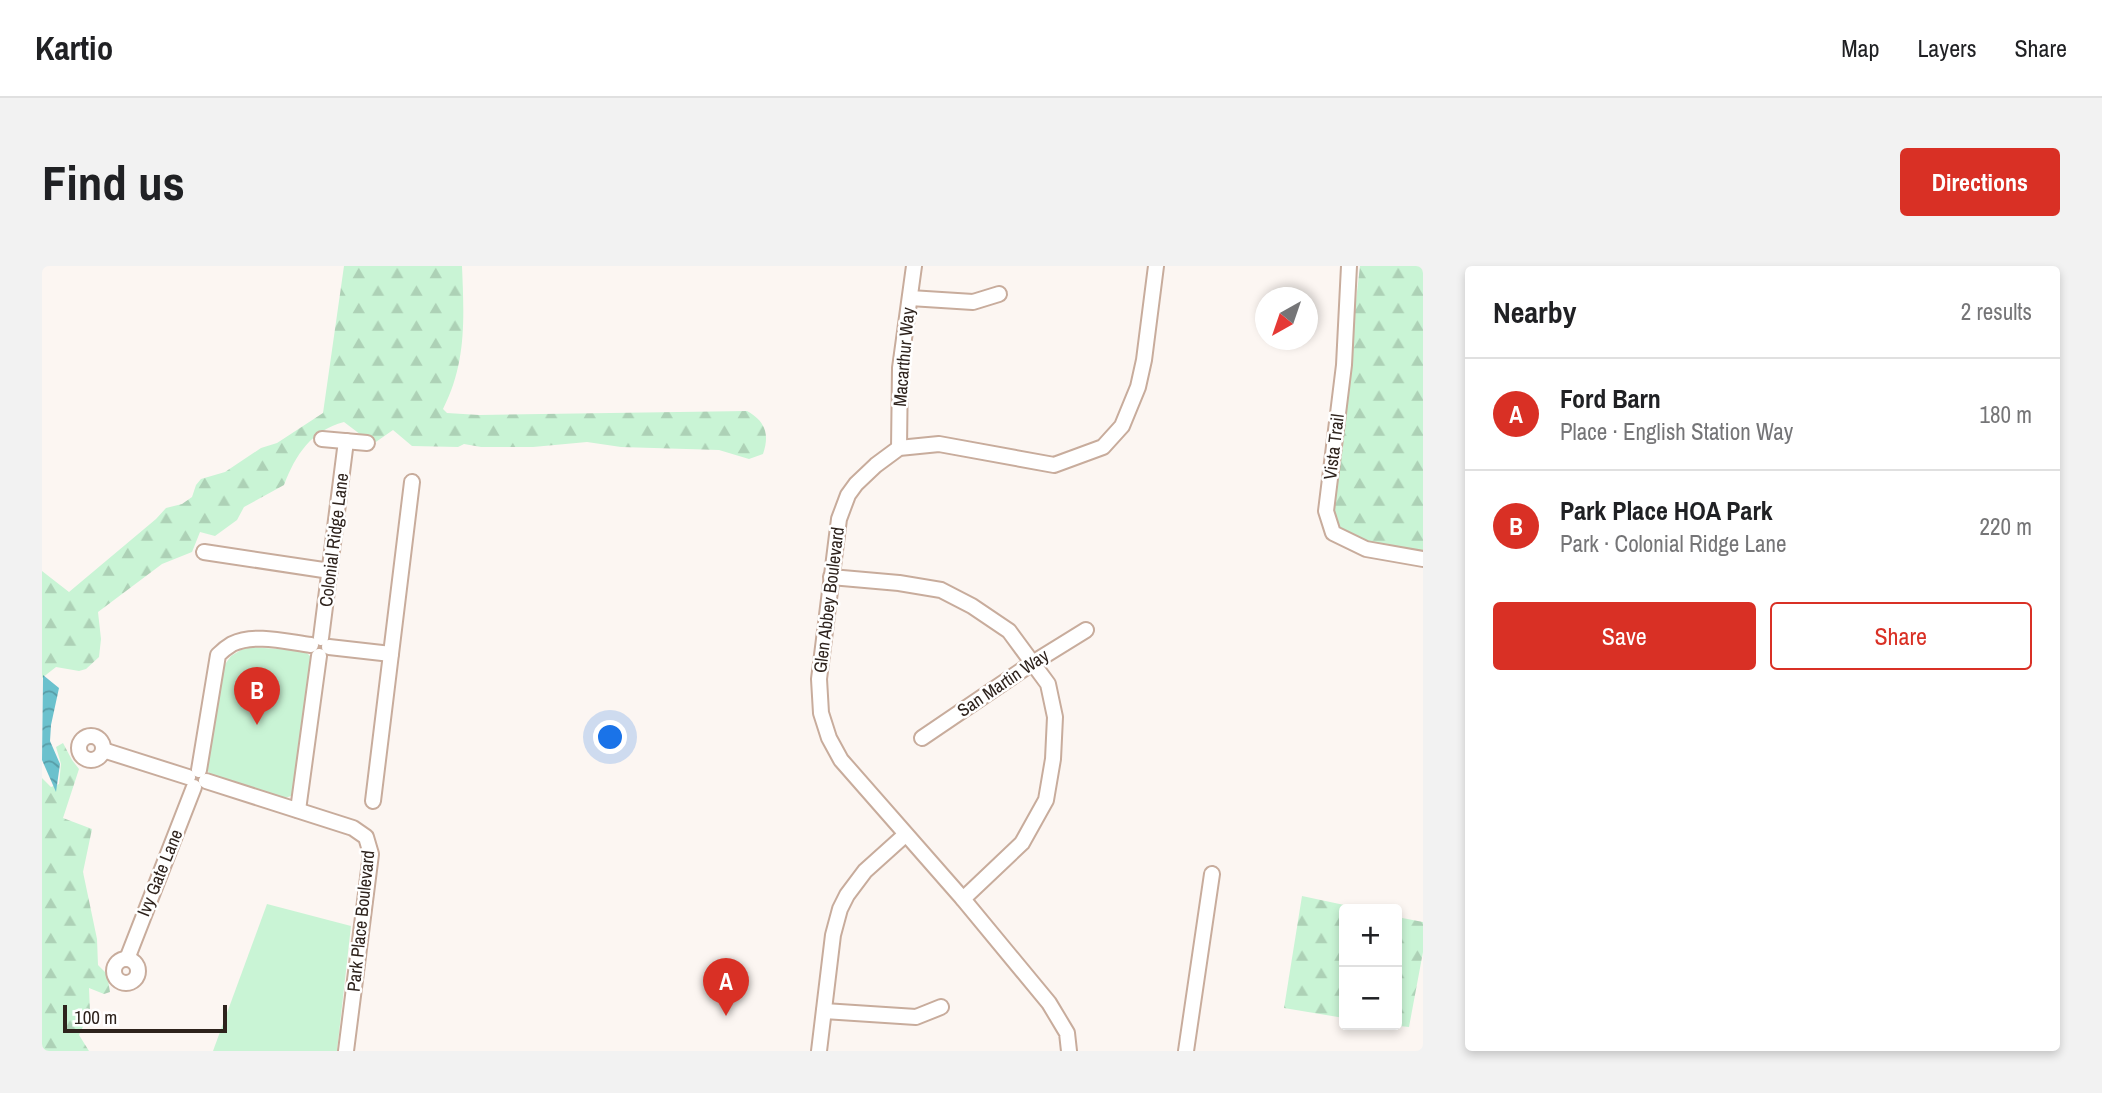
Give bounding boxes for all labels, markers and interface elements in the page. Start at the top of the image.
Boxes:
text: Kartio [35,26,113,70]
text: Map [1841,32,1879,64]
text: Layers [1917,32,1976,64]
text: Share [2014,32,2067,64]
button: Directions [1900,148,2060,216]
text: Find us [42,149,185,215]
north arrow [1255,287,1318,350]
text: Nearby [1493,292,1576,332]
text: 2 results [1961,296,2032,327]
street label: Macarthur Way [887,306,920,408]
text: Ford Barn [1560,381,1661,416]
text: A [1509,399,1523,430]
text: 180 m [1980,399,2032,430]
street label: Vista Trail [1317,413,1350,481]
text: Place · English Station Way [1560,416,1793,447]
street label: Colonial Ridge Lane [313,472,354,608]
text: Park Place HOA Park [1560,493,1773,528]
text: B [1509,511,1523,542]
text: 220 m [1980,511,2032,542]
street label: Glen Abbey Boulevard [807,526,850,674]
text: Park · Colonial Ridge Lane [1560,528,1786,559]
button: Save [1493,602,1756,670]
button: Share [1770,602,2032,670]
street label: San Martin Way [952,642,1054,722]
pin: B [234,667,280,725]
your location [593,720,627,754]
street label: Ivy Gate Lane [131,826,188,920]
street label: Park Place Boulevard [341,849,380,993]
map controls [1339,904,1402,1030]
button: + [1339,904,1402,967]
pin: A [703,958,749,1016]
button: − [1339,967,1402,1030]
scale bar [63,1002,228,1034]
text: 100 m [74,1004,117,1030]

